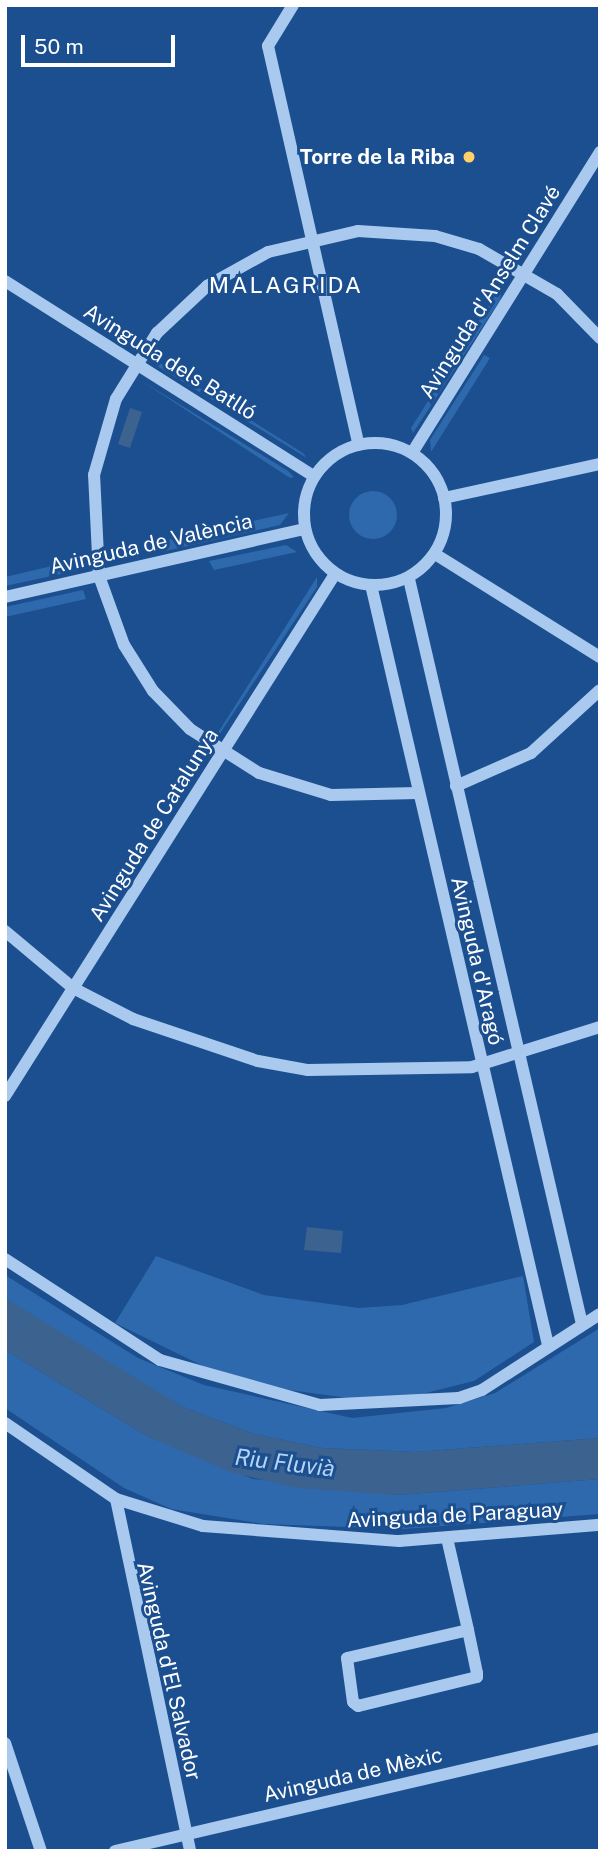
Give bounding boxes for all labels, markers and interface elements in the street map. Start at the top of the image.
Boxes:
scale bar [24,21,178,65]
text: 50 m [34,34,84,59]
place label: Torre de la Riba [300,144,455,170]
marker: Torre de la Riba [461,149,477,165]
street label: Avinguda d'Anselm Clavé [414,181,566,403]
district label: MALAGRIDA [210,271,362,299]
street label: Avinguda dels Batlló [79,299,261,425]
street label: Avinguda de València [47,508,255,580]
street label: Avinguda de Catalunya [84,724,224,926]
street label: Avinguda d'Aragó [445,874,509,1048]
water label: Riu Fluvià [233,1443,337,1483]
street label: Avinguda de Paraguay [346,1497,564,1533]
street label: Avinguda d'El Salvador [132,1559,206,1783]
street label: Avinguda de Mèxic [261,1742,445,1808]

